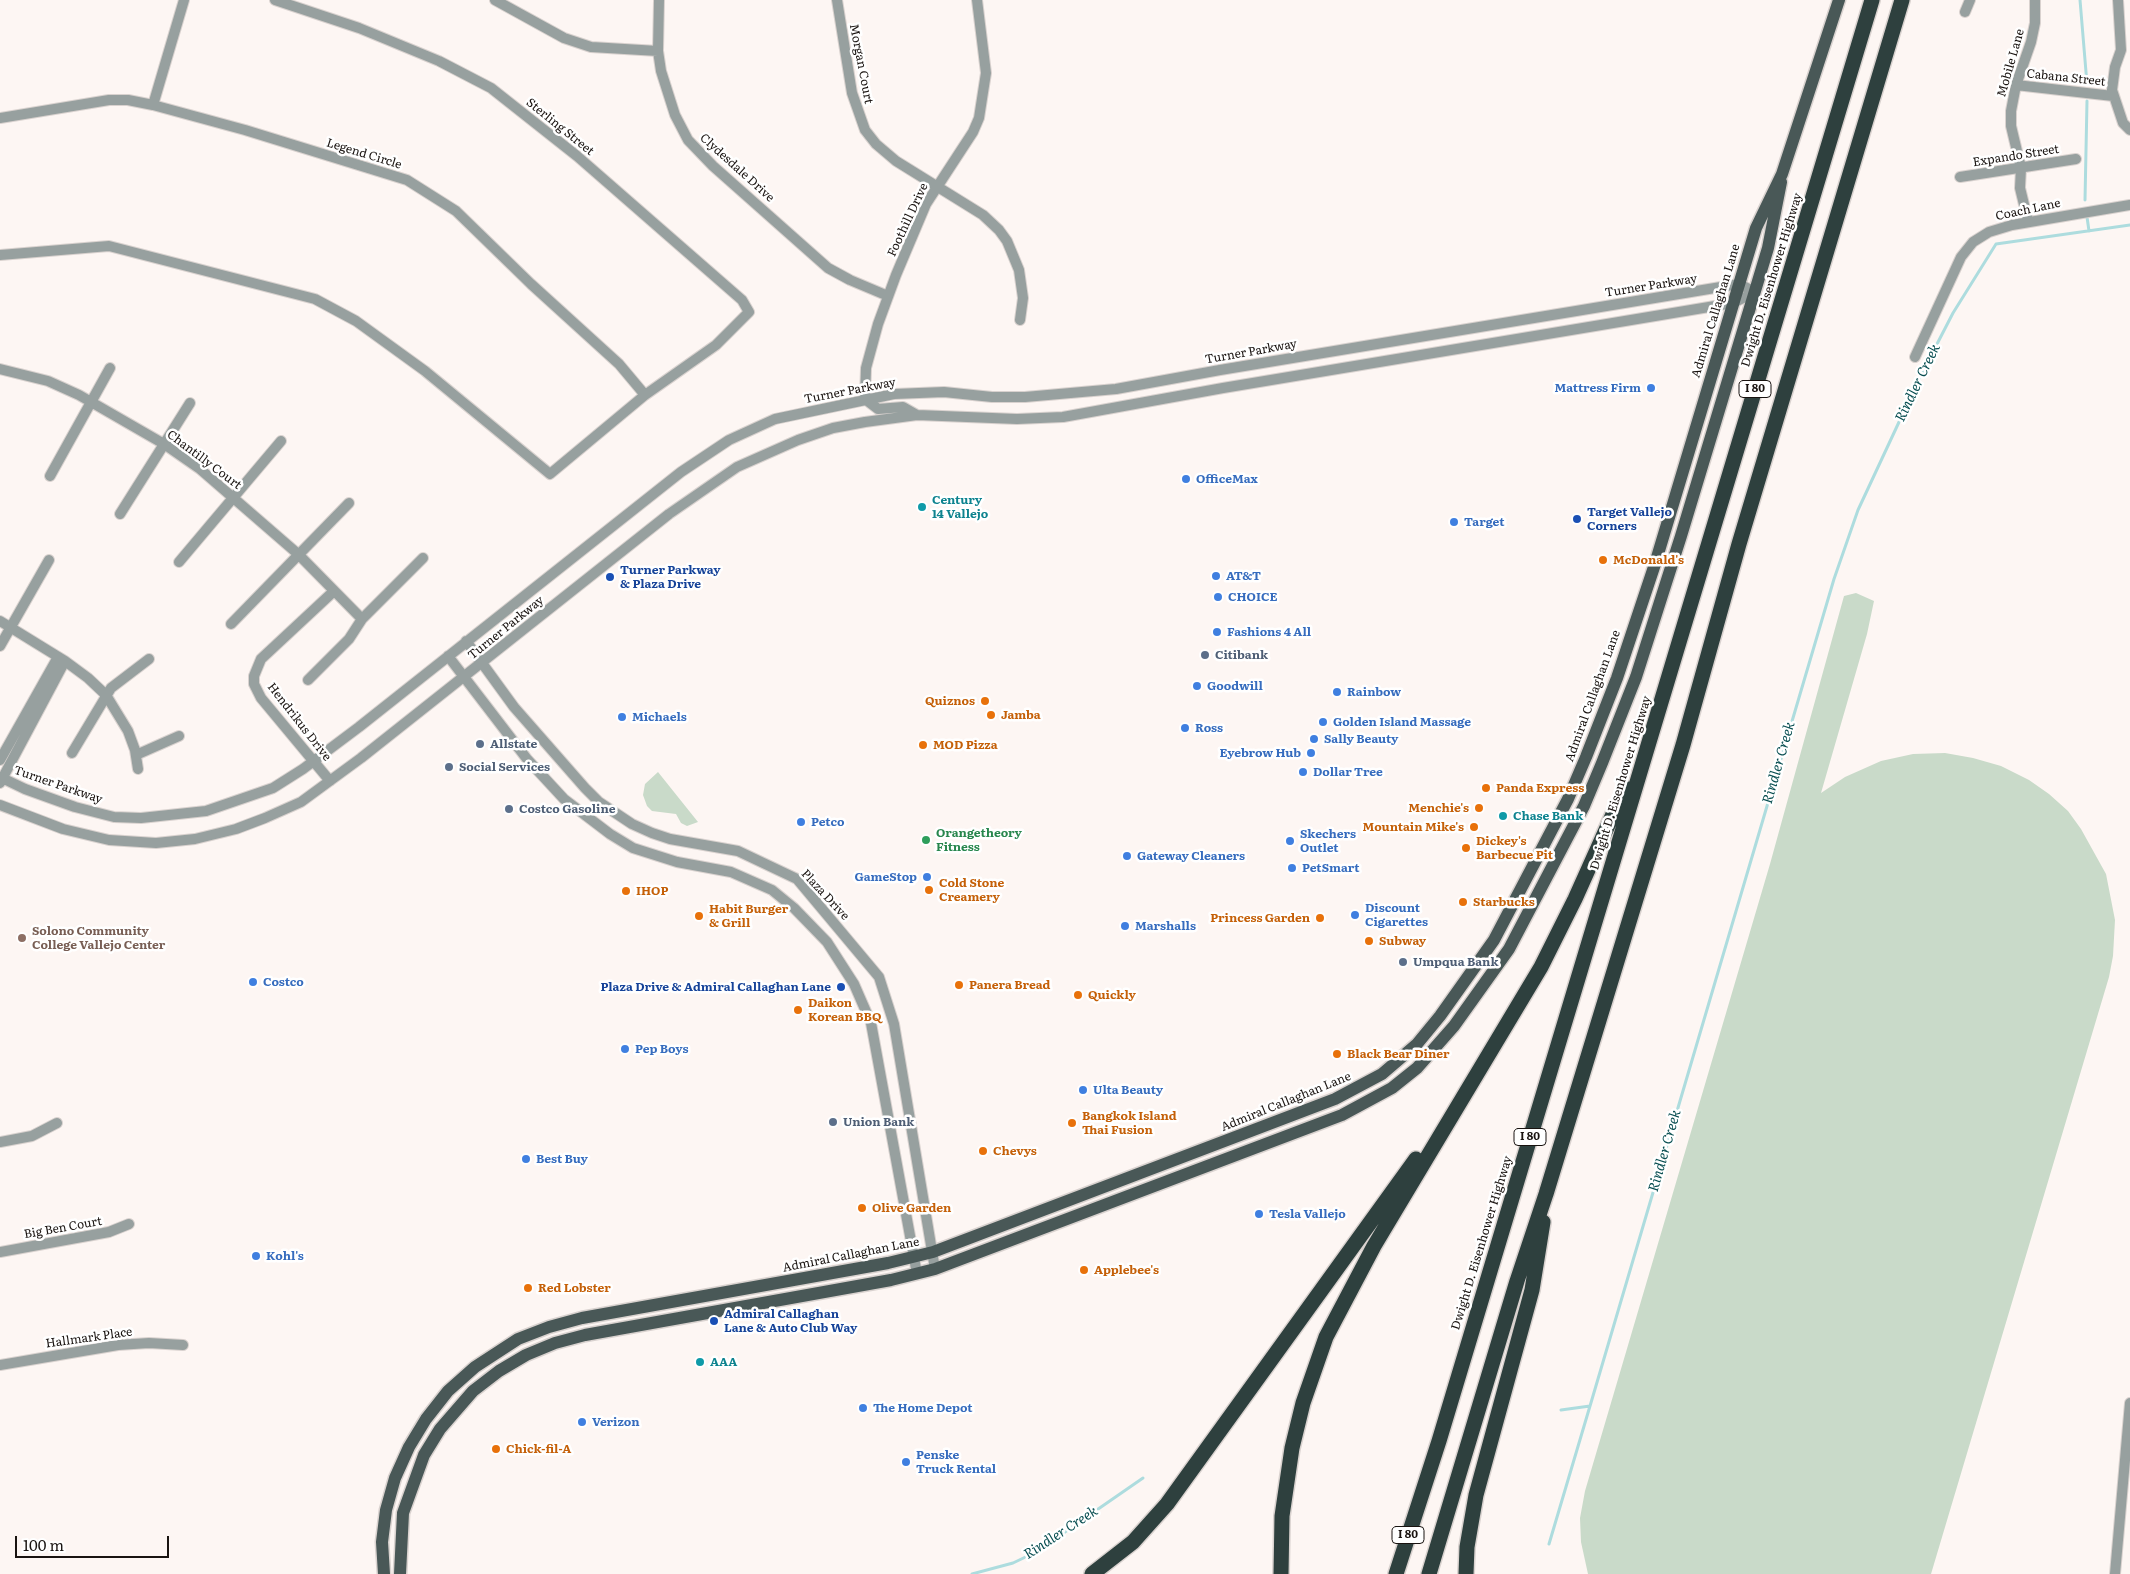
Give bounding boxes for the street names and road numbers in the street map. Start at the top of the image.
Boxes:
street label: Morgan Court [846,23,876,105]
street label: Mobile Lane [1994,27,2028,99]
street label: Cabana Street [2026,67,2106,89]
street label: Sterling Street [523,95,597,159]
street label: Clydesdale Drive [697,131,777,205]
street label: Legend Circle [325,136,403,172]
street label: Expando Street [1972,142,2060,170]
street label: Foothill Drive [885,181,931,259]
street label: Dwight D. Eisenhower Highway [1739,191,1805,369]
street label: Coach Lane [1994,196,2062,224]
street label: Admiral Callaghan Lane [1689,243,1743,379]
street label: Turner Parkway [1604,272,1698,300]
street label: Turner Parkway [1204,337,1298,367]
street label: Turner Parkway [803,375,897,407]
road number: I 80 [1739,380,1771,398]
street label: Chantilly Court [164,427,244,493]
street label: Turner Parkway [465,593,547,663]
street label: Admiral Callaghan Lane [1562,628,1624,764]
street label: Hendrikus Drive [264,680,334,764]
street label: Dwight D. Eisenhower Highway [1588,694,1654,872]
street label: Turner Parkway [12,763,104,807]
street label: Plaza Drive [798,867,852,923]
street label: Admiral Callaghan Lane [1219,1069,1353,1135]
road number: I 80 [1514,1128,1546,1146]
street label: Dwight D. Eisenhower Highway [1449,1154,1515,1332]
street label: Big Ben Court [23,1214,103,1242]
street label: Admiral Callaghan Lane [782,1235,920,1275]
street label: Hallmark Place [45,1325,133,1351]
road number: I 80 [1392,1526,1424,1544]

